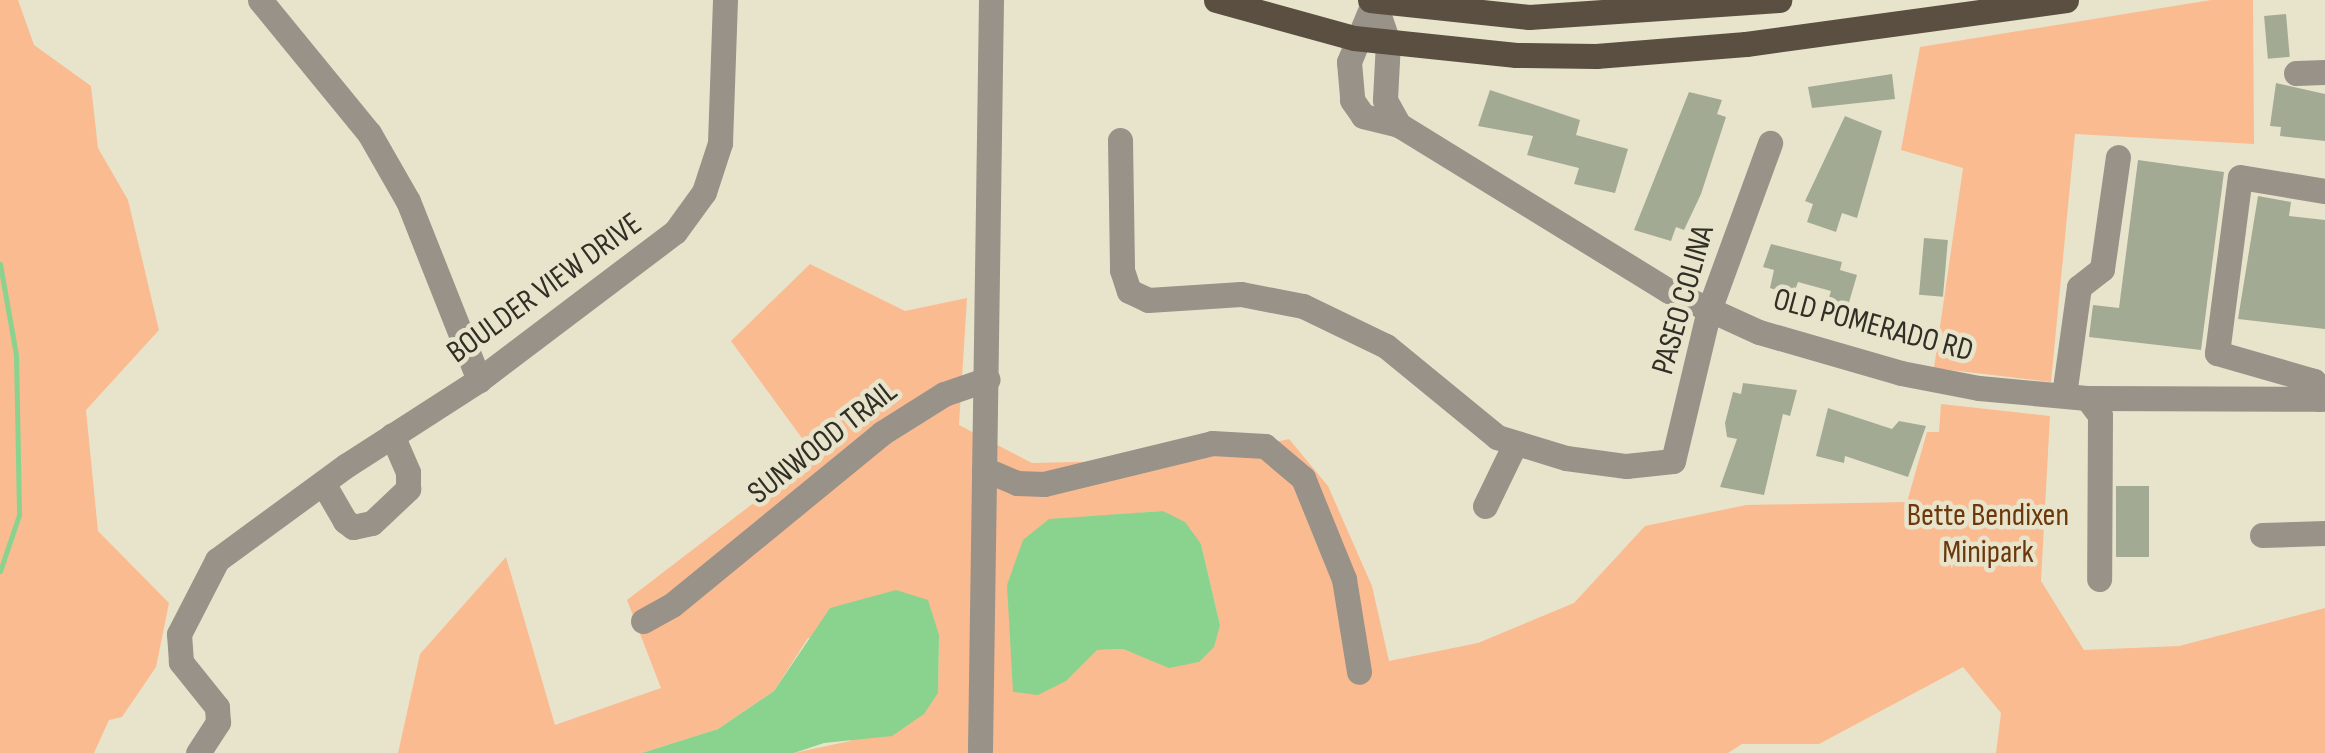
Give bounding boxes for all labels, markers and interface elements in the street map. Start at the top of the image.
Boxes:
street label: BOULDER VIEW DRIVE [440,206,650,372]
street label: PASEO COLINA [1644,221,1724,379]
street label: OLD POMERADO RD [1769,281,1977,371]
street label: SUNWOOD TRAIL [741,373,905,513]
park label: Bette Bendixen Minipark [1907,498,2069,573]

